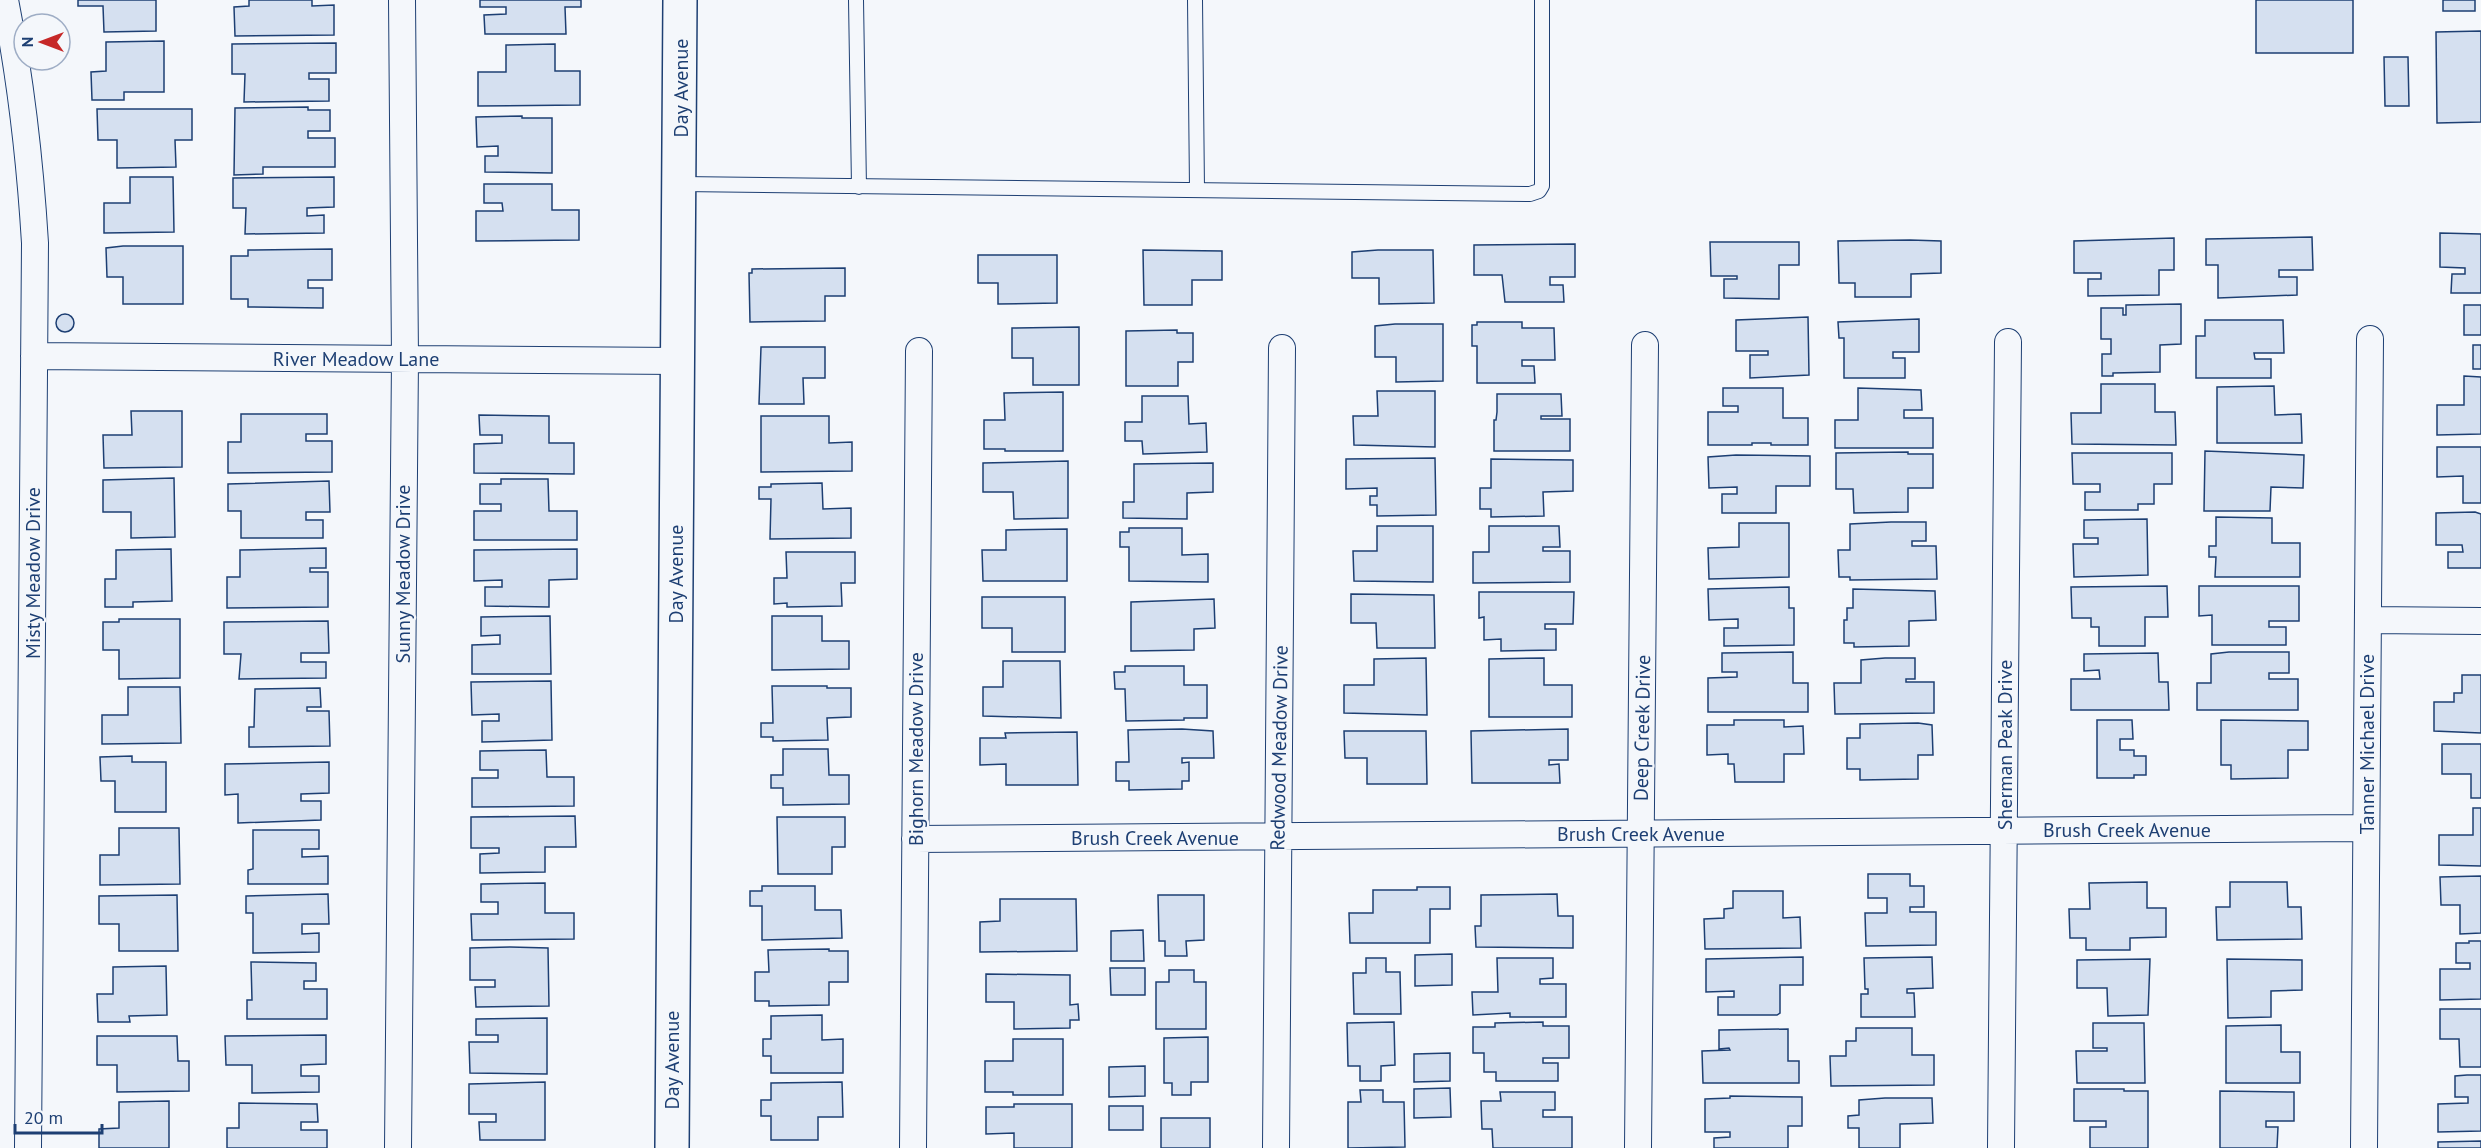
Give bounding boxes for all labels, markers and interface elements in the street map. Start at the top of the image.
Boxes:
north arrow [12,12,72,72]
text: N [17,37,37,47]
street label: Day Avenue [668,39,694,137]
street label: River Meadow Lane [273,346,439,372]
street label: Sunny Meadow Drive [390,485,416,663]
street label: Misty Meadow Drive [20,487,46,659]
street label: Day Avenue [663,525,689,623]
street label: Redwood Meadow Drive [1264,645,1294,851]
street label: Bighorn Meadow Drive [903,652,929,846]
street label: Tanner Michael Drive [2354,654,2380,834]
street label: Deep Creek Drive [1628,655,1656,801]
street label: Sherman Peak Drive [1992,660,2018,830]
street label: Brush Creek Avenue [2043,817,2211,843]
street label: Brush Creek Avenue [1557,821,1725,847]
street label: Brush Creek Avenue [1071,825,1239,851]
street label: Day Avenue [659,1011,685,1109]
scale bar [15,1097,102,1135]
text: 20 m [24,1106,63,1129]

